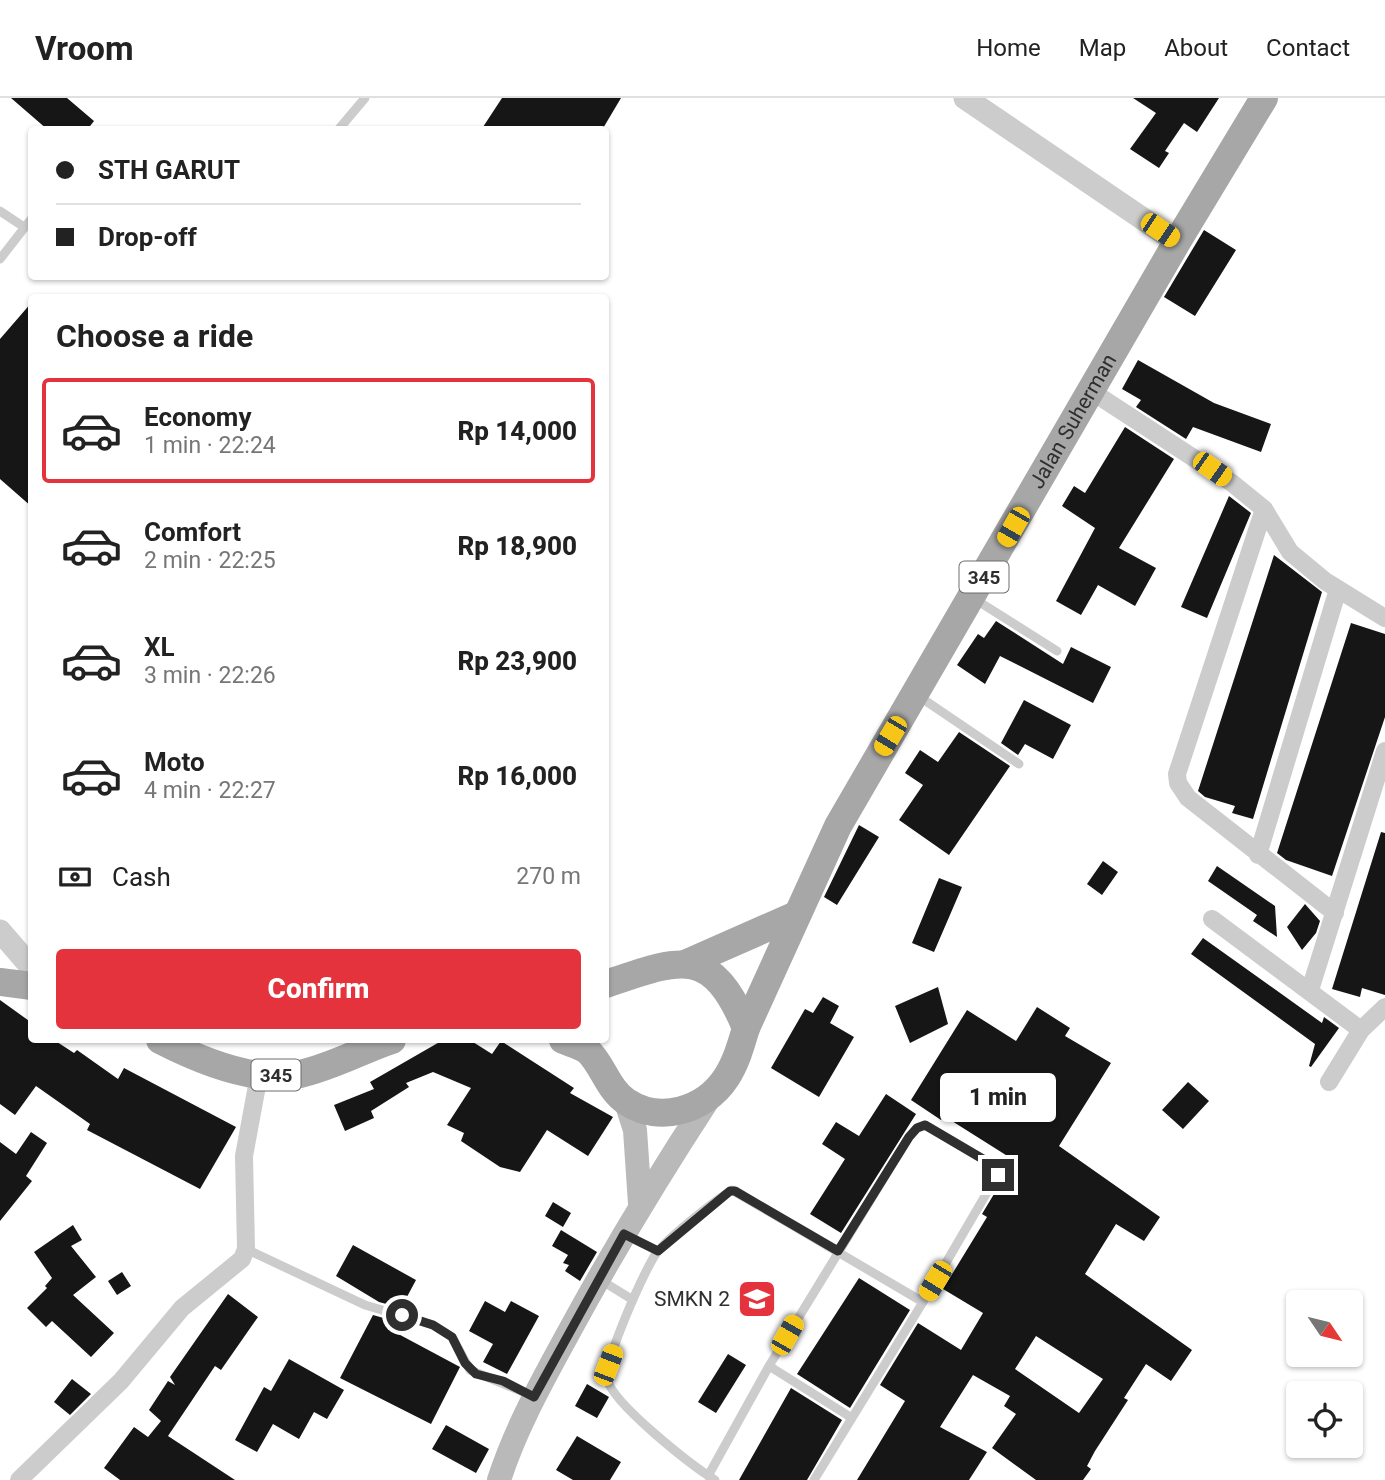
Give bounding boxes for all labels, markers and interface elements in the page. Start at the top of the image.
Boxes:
text: Vroom [35,29,134,68]
text: Home [976,34,1041,62]
text: Map [1079,34,1126,62]
text: About [1164,34,1228,62]
text: Contact [1266,34,1350,62]
text: STH GARUT [98,155,240,185]
car [1137,210,1184,250]
text: Drop-off [98,222,197,252]
text: Choose a ride [56,317,253,355]
street label: Jalan Suherman [1024,350,1121,493]
icon: car [60,399,123,462]
text: Economy [144,402,251,432]
text: Rp 14,000 [457,416,577,446]
text: 1 min · 22:24 [144,432,276,459]
car [1189,448,1236,490]
car [994,504,1033,550]
icon: car [60,514,123,577]
text: Comfort [144,517,241,547]
text: Rp 18,900 [457,531,577,561]
text: 2 min · 22:25 [144,547,276,574]
road number: 345 [960,562,1009,592]
icon: car [60,629,123,692]
text: XL [144,632,175,662]
text: Rp 23,900 [457,646,577,676]
text: 3 min · 22:26 [144,662,276,689]
car [871,713,910,759]
icon: car [60,744,123,807]
text: Moto [144,747,205,777]
text: Rp 16,000 [457,761,577,791]
text: 4 min · 22:27 [144,777,276,804]
icon: cash [56,858,94,896]
text: Cash [112,862,171,892]
text: 270 m [516,863,581,890]
button: Confirm [56,949,581,1029]
road number: 345 [252,1060,300,1091]
callout: 1 min [940,1074,1056,1122]
text: 1 min [969,1084,1027,1111]
route end [982,1159,1014,1191]
car [916,1258,955,1304]
school or university icon: SMKN 2 [736,1278,778,1320]
place label: SMKN 2 [654,1287,730,1311]
north arrow [1286,1290,1363,1367]
map controls [1286,1290,1363,1458]
route start [386,1299,418,1331]
car [768,1312,807,1358]
car [591,1342,626,1388]
button: locate [1286,1381,1363,1458]

